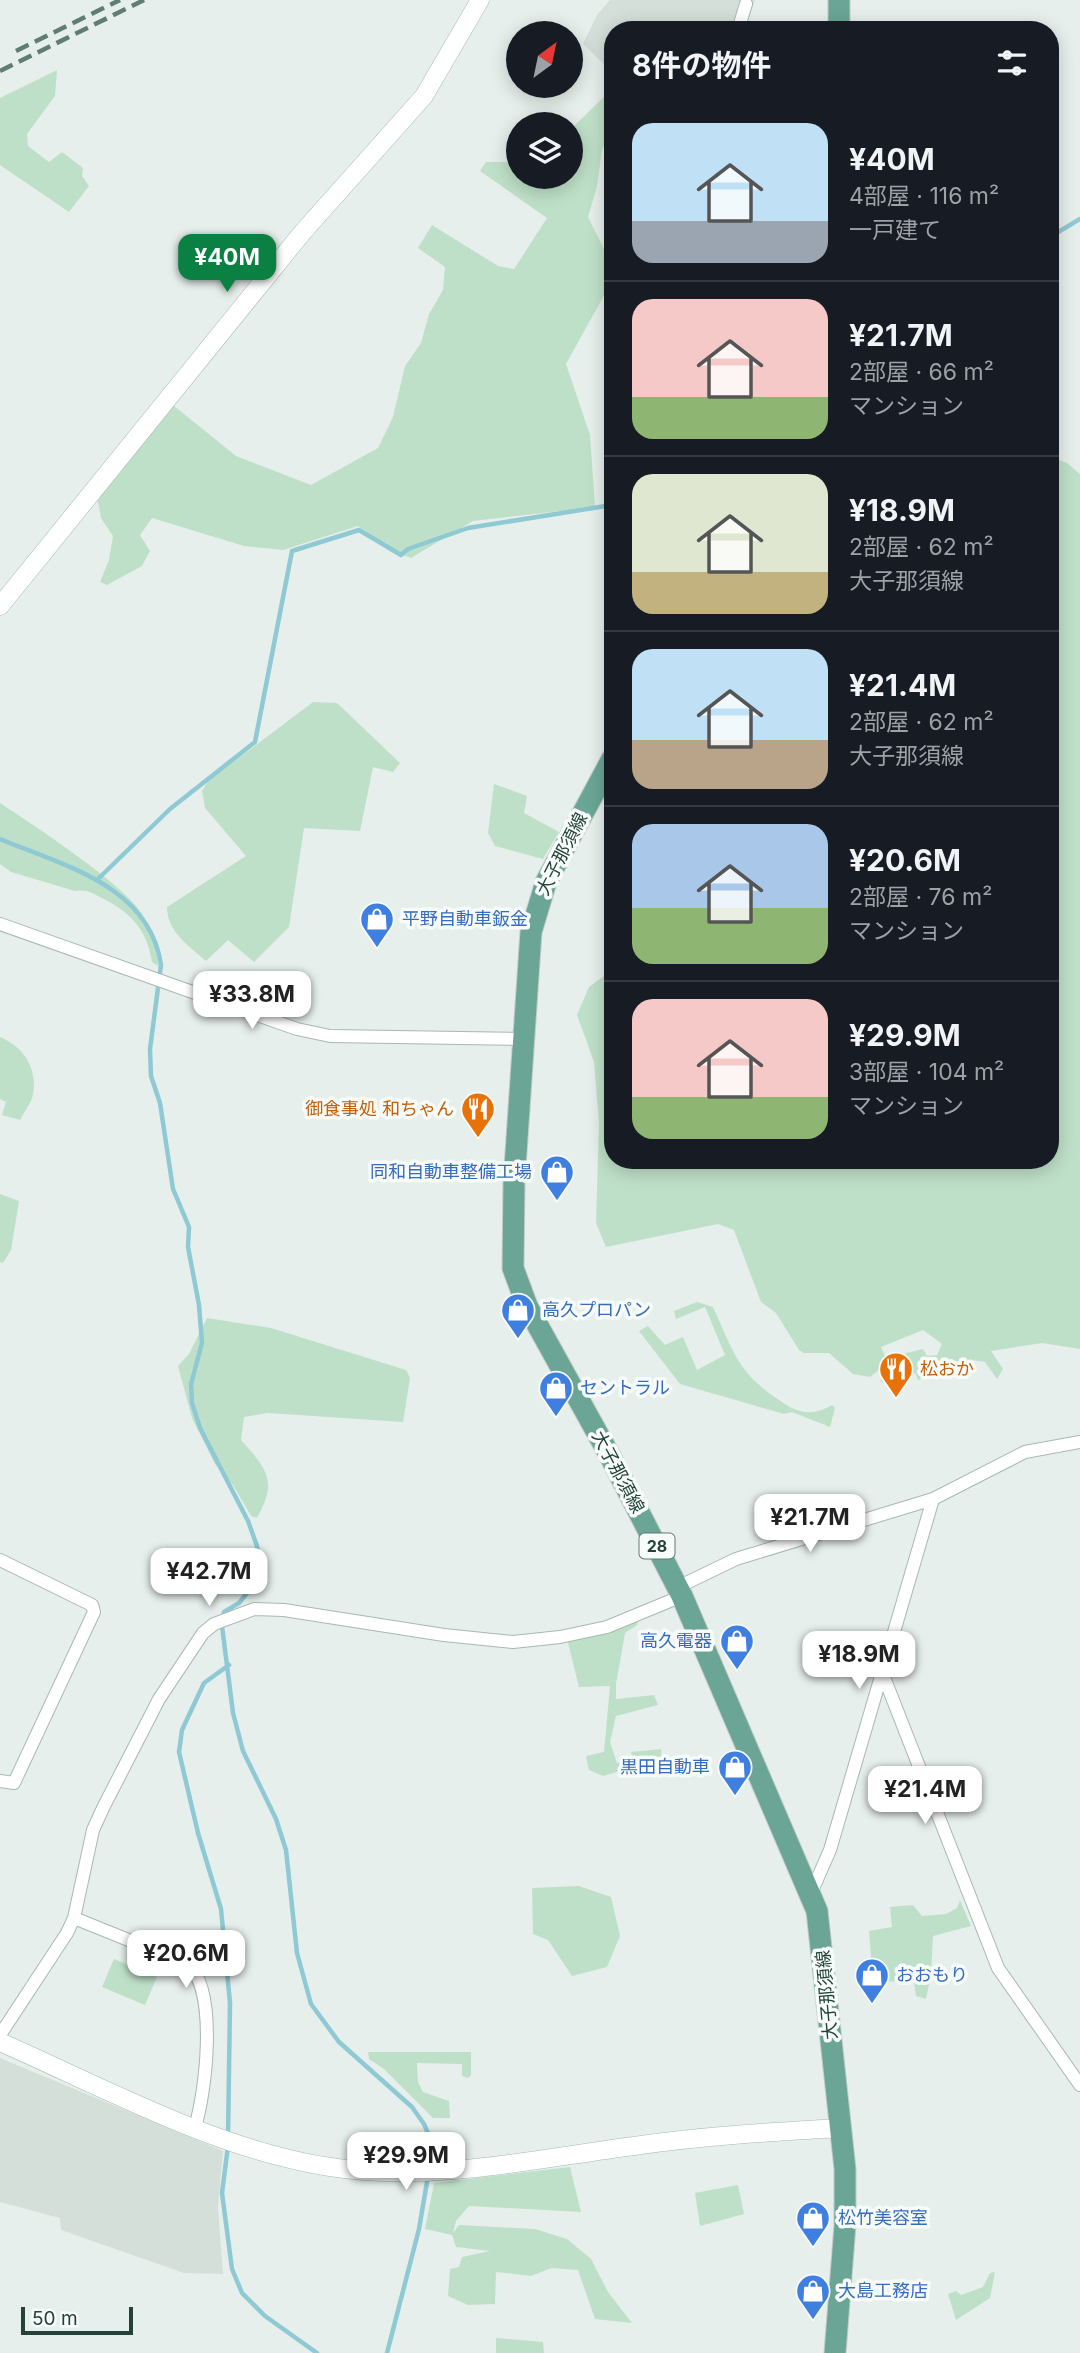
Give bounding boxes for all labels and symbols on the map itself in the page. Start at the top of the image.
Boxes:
north arrow [506,21,583,98]
pin: ¥40M [186,234,268,294]
street label: 大子那須線 [532,809,591,899]
shop icon: 平野自動車鈑金 [358,900,396,949]
place label: 平野自動車鈑金 [402,908,528,929]
pin: ¥33.8M [195,972,309,1031]
restaurant icon: 御食事処 和ちゃん [459,1090,497,1139]
place label: 御食事処 和ちゃん [305,1098,454,1119]
shop icon: 同和自動車整備工場 [538,1153,576,1202]
place label: 同和自動車整備工場 [370,1161,532,1182]
shop icon: 高久プロパン [499,1291,537,1340]
place label: 高久プロパン [542,1299,651,1320]
restaurant icon: 松おか [877,1350,915,1399]
place label: 松おか [920,1358,974,1379]
shop icon: セントラル [537,1369,575,1418]
place label: セントラル [580,1377,670,1398]
street label: 大子那須線 [588,1427,649,1516]
pin: ¥21.7M [753,1494,867,1554]
road number: 28 [640,1534,674,1558]
pin: ¥42.7M [152,1548,266,1608]
shop icon: 高久電器 [718,1622,756,1671]
place label: 高久電器 [640,1630,712,1651]
pin: ¥18.9M [802,1632,916,1691]
shop icon: 黒田自動車 [716,1748,754,1797]
place label: 黒田自動車 [620,1756,710,1777]
pin: ¥21.4M [868,1766,982,1826]
pin: ¥20.6M [129,1930,243,1990]
street label: 大子那須線 [812,1949,841,2041]
shop icon: おおもり [853,1956,891,2005]
place label: おおもり [896,1964,968,1985]
pin: ¥29.9M [349,2132,463,2192]
shop icon: 松竹美容室 [794,2199,832,2248]
place label: 松竹美容室 [838,2207,928,2228]
shop icon: 大島工務店 [794,2272,832,2321]
place label: 大島工務店 [838,2280,928,2301]
scale bar [21,2304,133,2336]

